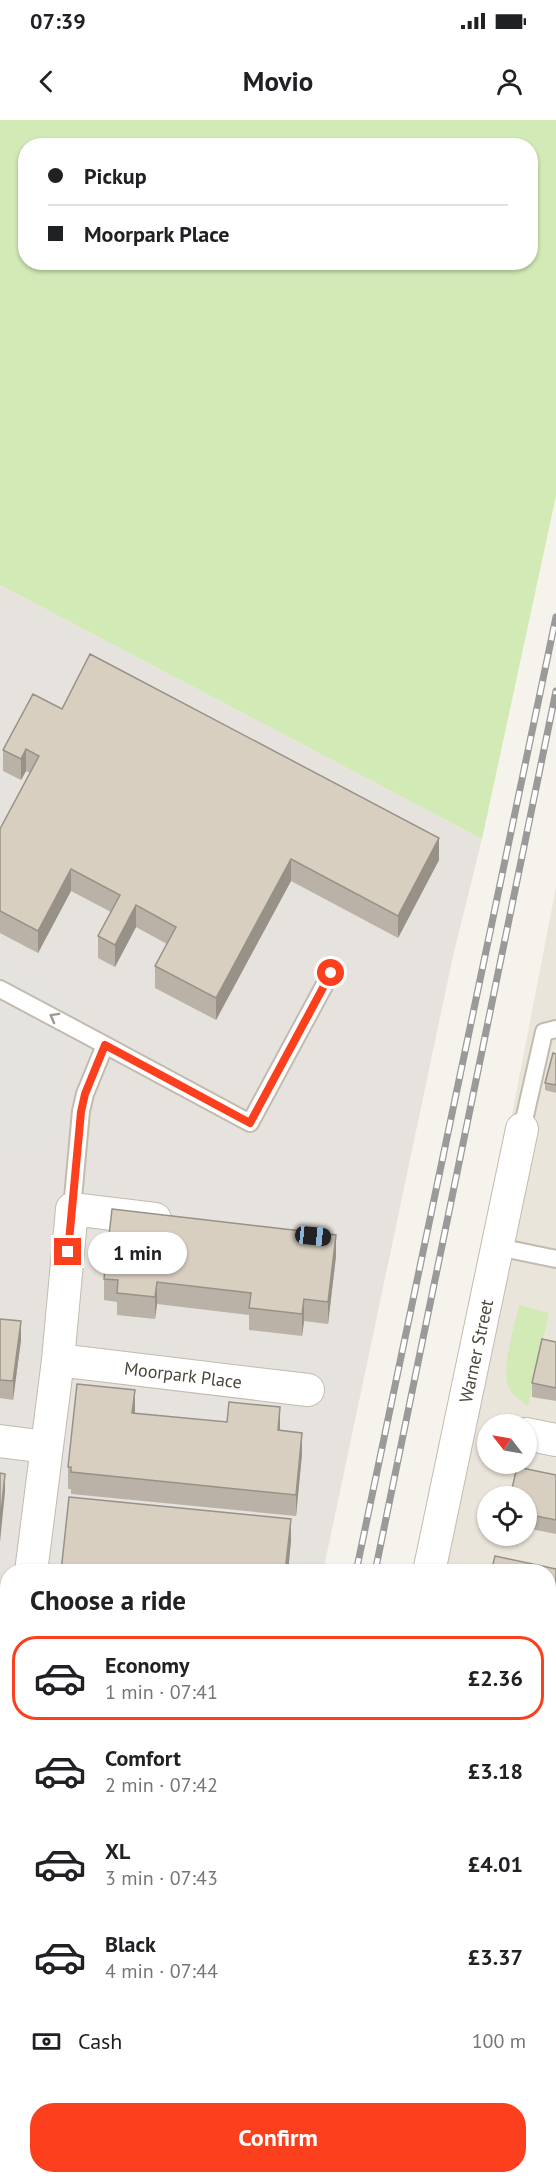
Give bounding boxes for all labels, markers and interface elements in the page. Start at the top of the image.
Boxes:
text: 07:39 [30,7,86,35]
text: Movio [243,64,313,98]
icon: back [30,65,63,98]
icon: person [493,65,526,98]
text: Pickup [84,162,147,190]
text: Moorpark Place [84,220,229,248]
route start [317,959,344,986]
one-way arrow [49,1013,60,1024]
car [294,1225,332,1247]
callout: 1 min [89,1231,188,1273]
route end [54,1238,81,1265]
text: 1 min [113,1240,162,1266]
street label: Warner Street [454,1297,498,1405]
street label: Moorpark Place [123,1356,243,1394]
north arrow [477,1414,537,1474]
map controls [477,1414,537,1546]
button: locate [477,1486,537,1546]
text: Choose a ride [30,1583,186,1617]
icon: car [33,1651,87,1705]
text: Economy [105,1651,189,1679]
text: £2.36 [468,1664,523,1692]
text: 1 min · 07:41 [105,1679,218,1705]
icon: car [33,1744,87,1798]
text: Comfort [105,1744,181,1772]
text: £3.18 [468,1757,523,1785]
text: 2 min · 07:42 [105,1772,218,1798]
icon: car [33,1837,87,1891]
text: XL [105,1837,130,1865]
text: £4.01 [468,1850,523,1878]
text: 3 min · 07:43 [105,1865,218,1891]
icon: car [33,1930,87,1984]
text: Black [105,1930,156,1958]
text: £3.37 [468,1943,523,1971]
text: 4 min · 07:44 [105,1958,218,1984]
icon: cash [30,2025,63,2058]
text: Cash [78,2027,122,2055]
text: 100 m [472,2028,526,2054]
button: Confirm [30,2103,526,2172]

